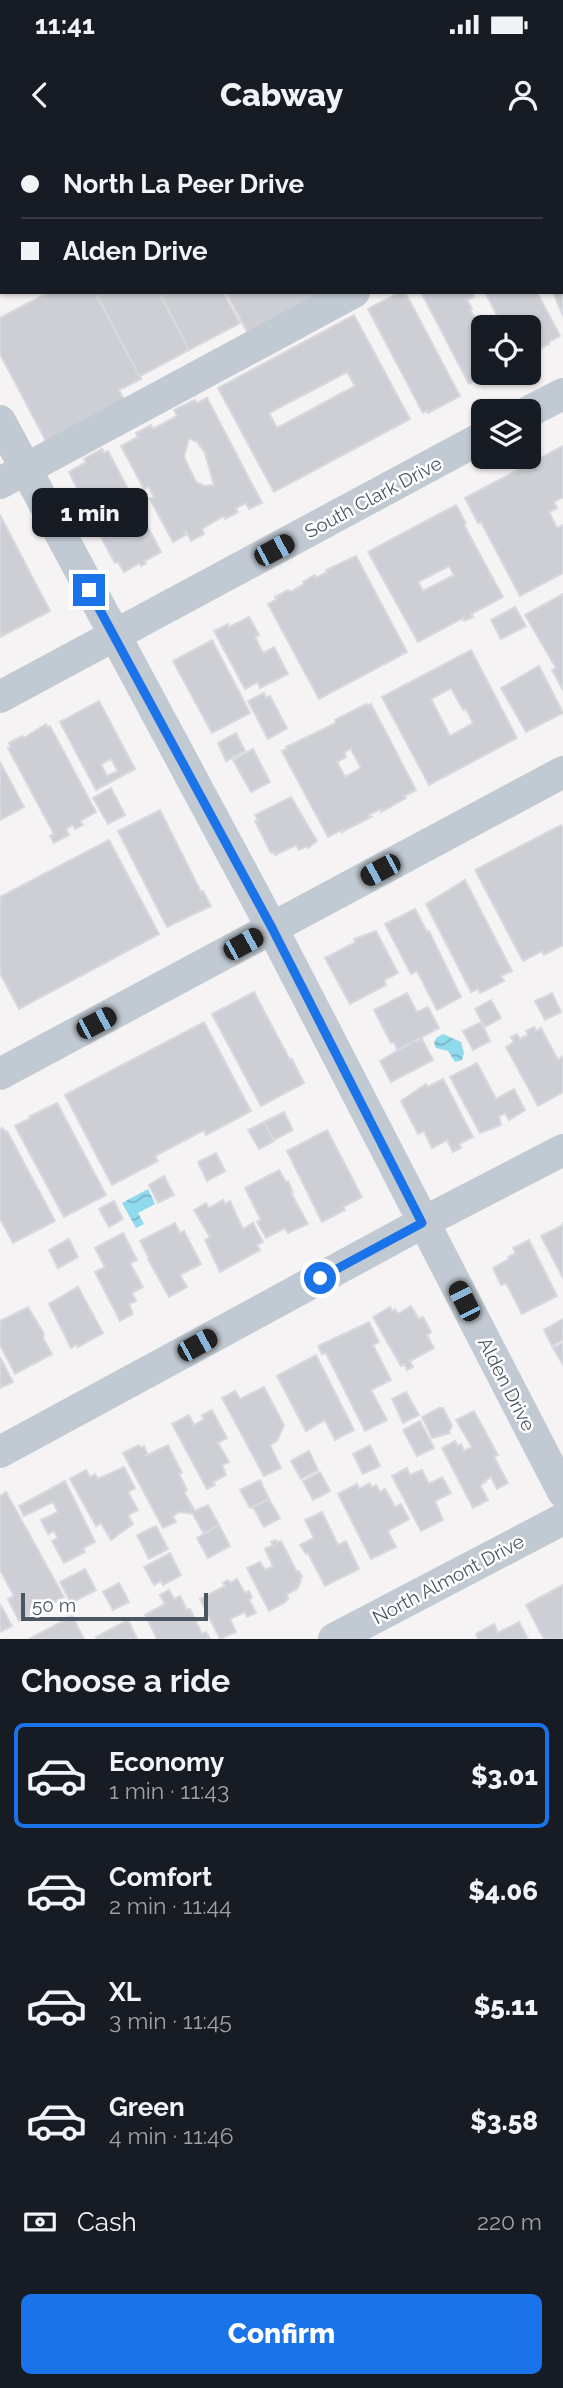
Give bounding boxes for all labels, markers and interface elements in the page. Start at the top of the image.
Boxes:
text: 11:41 [35,10,95,40]
icon: back [21,76,59,114]
text: Cabway [220,76,343,113]
icon: person [504,76,542,114]
text: North La Peer Drive [63,169,304,199]
text: Alden Drive [63,236,208,266]
map controls [471,315,541,469]
button: locate [471,315,541,385]
button: layers [471,399,541,469]
street label: South Clark Drive [301,452,445,542]
callout: 1 min [31,489,147,538]
text: 1 min [60,499,120,526]
car [251,531,298,569]
route end [73,574,105,606]
car [357,851,404,889]
car [220,925,267,963]
car [73,1004,120,1042]
route start [304,1262,336,1294]
car [446,1278,483,1324]
car [174,1326,221,1364]
street label: Alden Drive [474,1333,540,1435]
street label: North Almont Drive [368,1530,528,1628]
scale bar [21,1590,208,1622]
text: 50 m [32,1594,76,1616]
text: Choose a ride [21,1662,230,1699]
icon: car [25,1744,88,1807]
text: Economy [109,1747,224,1777]
text: $3.01 [471,1761,538,1791]
text: 1 min · 11:43 [109,1777,229,1804]
icon: car [25,1859,88,1922]
text: Comfort [109,1862,212,1892]
text: $4.06 [468,1876,538,1906]
text: 2 min · 11:44 [109,1892,232,1919]
icon: car [25,1974,88,2037]
text: XL [109,1977,141,2007]
text: $5.11 [474,1991,538,2021]
text: 3 min · 11:45 [109,2007,232,2034]
icon: car [25,2089,88,2152]
text: Green [109,2092,185,2122]
text: $3.58 [470,2106,538,2136]
text: 4 min · 11:46 [109,2122,234,2149]
icon: cash [21,2203,59,2241]
text: Cash [77,2207,137,2237]
text: 220 m [477,2208,542,2235]
button: Confirm [21,2294,542,2374]

